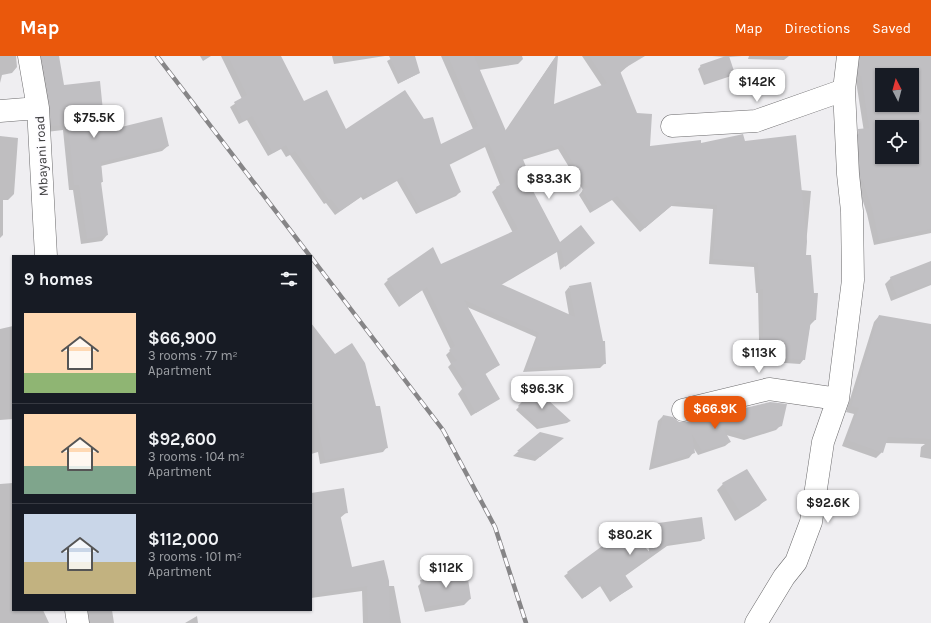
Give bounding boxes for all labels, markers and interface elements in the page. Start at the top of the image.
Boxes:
text: Map [20,17,59,39]
text: Map [735,20,763,37]
text: Directions [785,20,850,37]
text: Saved [872,20,911,37]
north arrow [875,68,919,112]
map controls [875,68,919,164]
pin: $142K [729,69,785,103]
text: $142K [738,74,776,89]
pin: $75.5K [61,105,127,139]
text: $75.5K [73,110,115,125]
street label: Mbayani road [32,115,51,197]
button: locate [875,120,919,164]
pin: $83.3K [516,166,582,200]
text: $83.3K [527,171,571,186]
icon: filters [278,268,300,290]
text: 9 homes [24,269,93,289]
text: $66,900 [148,328,217,348]
icon: home [56,329,104,377]
pin: $113K [731,340,787,374]
text: $113K [742,345,776,360]
text: 3 rooms · 77 m² [148,348,238,363]
text: Apartment [148,363,211,378]
pin: $96.3K [509,376,575,410]
text: $96.3K [520,381,564,396]
pin: $66.9K [682,396,748,430]
text: $66.9K [693,401,737,416]
text: $92,600 [148,429,217,449]
icon: home [56,430,104,478]
text: 3 rooms · 104 m² [148,449,245,464]
text: Apartment [148,464,211,479]
pin: $92.6K [795,490,861,524]
text: $92.6K [806,495,850,510]
pin: $80.2K [597,522,663,556]
text: $80.2K [608,527,652,542]
text: $112,000 [148,529,219,549]
icon: home [56,530,104,578]
text: 3 rooms · 101 m² [148,549,242,564]
pin: $112K [418,555,474,589]
text: $112K [429,560,463,575]
text: Apartment [148,564,211,579]

